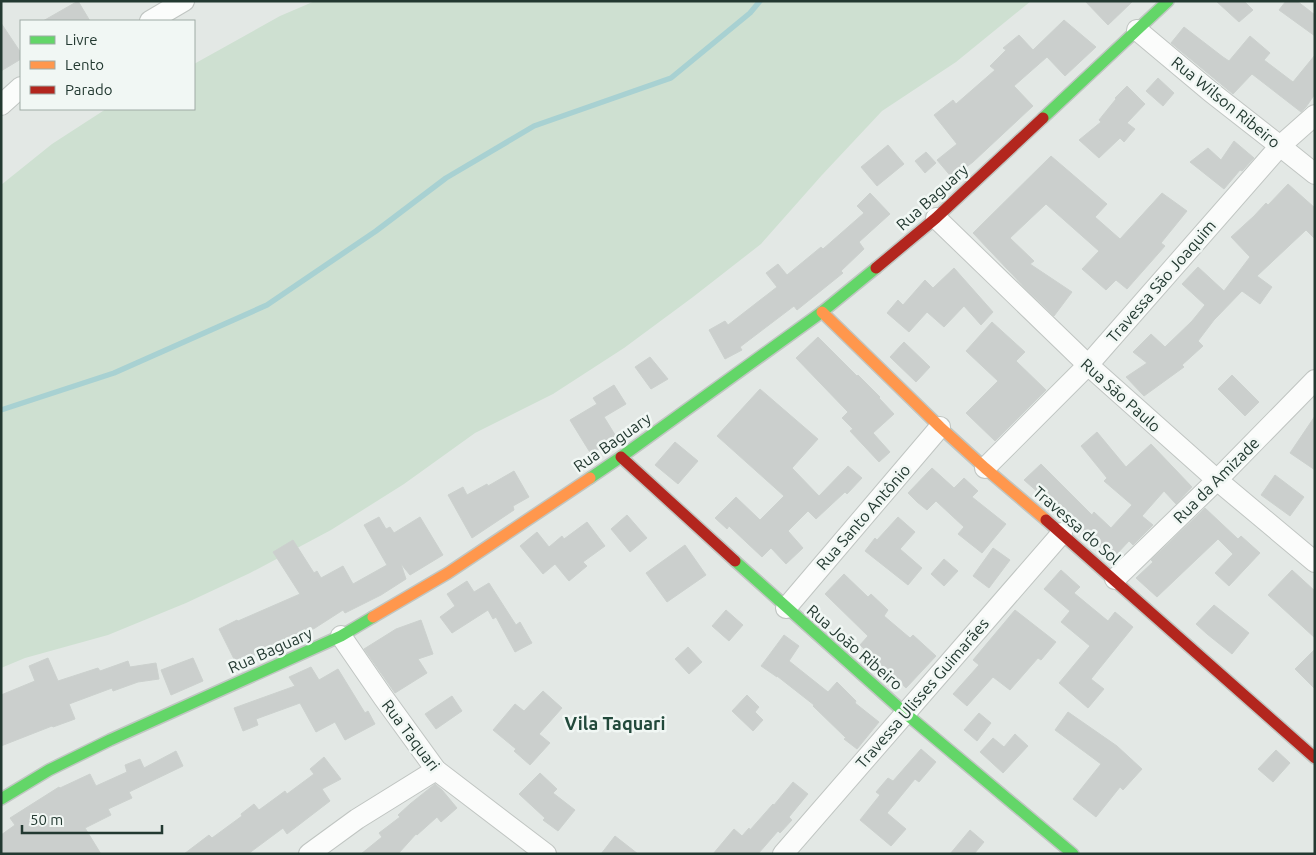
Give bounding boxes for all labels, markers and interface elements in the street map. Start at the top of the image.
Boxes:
legend [20,20,195,110]
text: Livre [65,31,98,48]
street label: Rua Wilson Ribeiro [1168,53,1284,151]
text: Lento [65,56,104,73]
text: Parado [65,81,112,98]
street label: Rua Baguary [893,160,972,234]
street label: Travessa São Joaquim [1103,216,1219,346]
street label: Rua São Paulo [1077,355,1165,435]
street label: Rua Baguary [570,409,654,475]
street label: Rua da Amizade [1169,433,1263,527]
street label: Rua Santo Antônio [812,461,914,573]
street label: Travessa do Sol [1030,482,1124,568]
street label: Rua João Ribeiro [803,601,907,693]
street label: Travessa Ulisses Guimarães [852,614,992,772]
street label: Rua Baguary [225,623,315,677]
street label: Rua Taquari [378,696,444,774]
district label: Vila Taquari [565,713,665,733]
scale bar [22,802,162,834]
text: 50 m [30,811,63,828]

